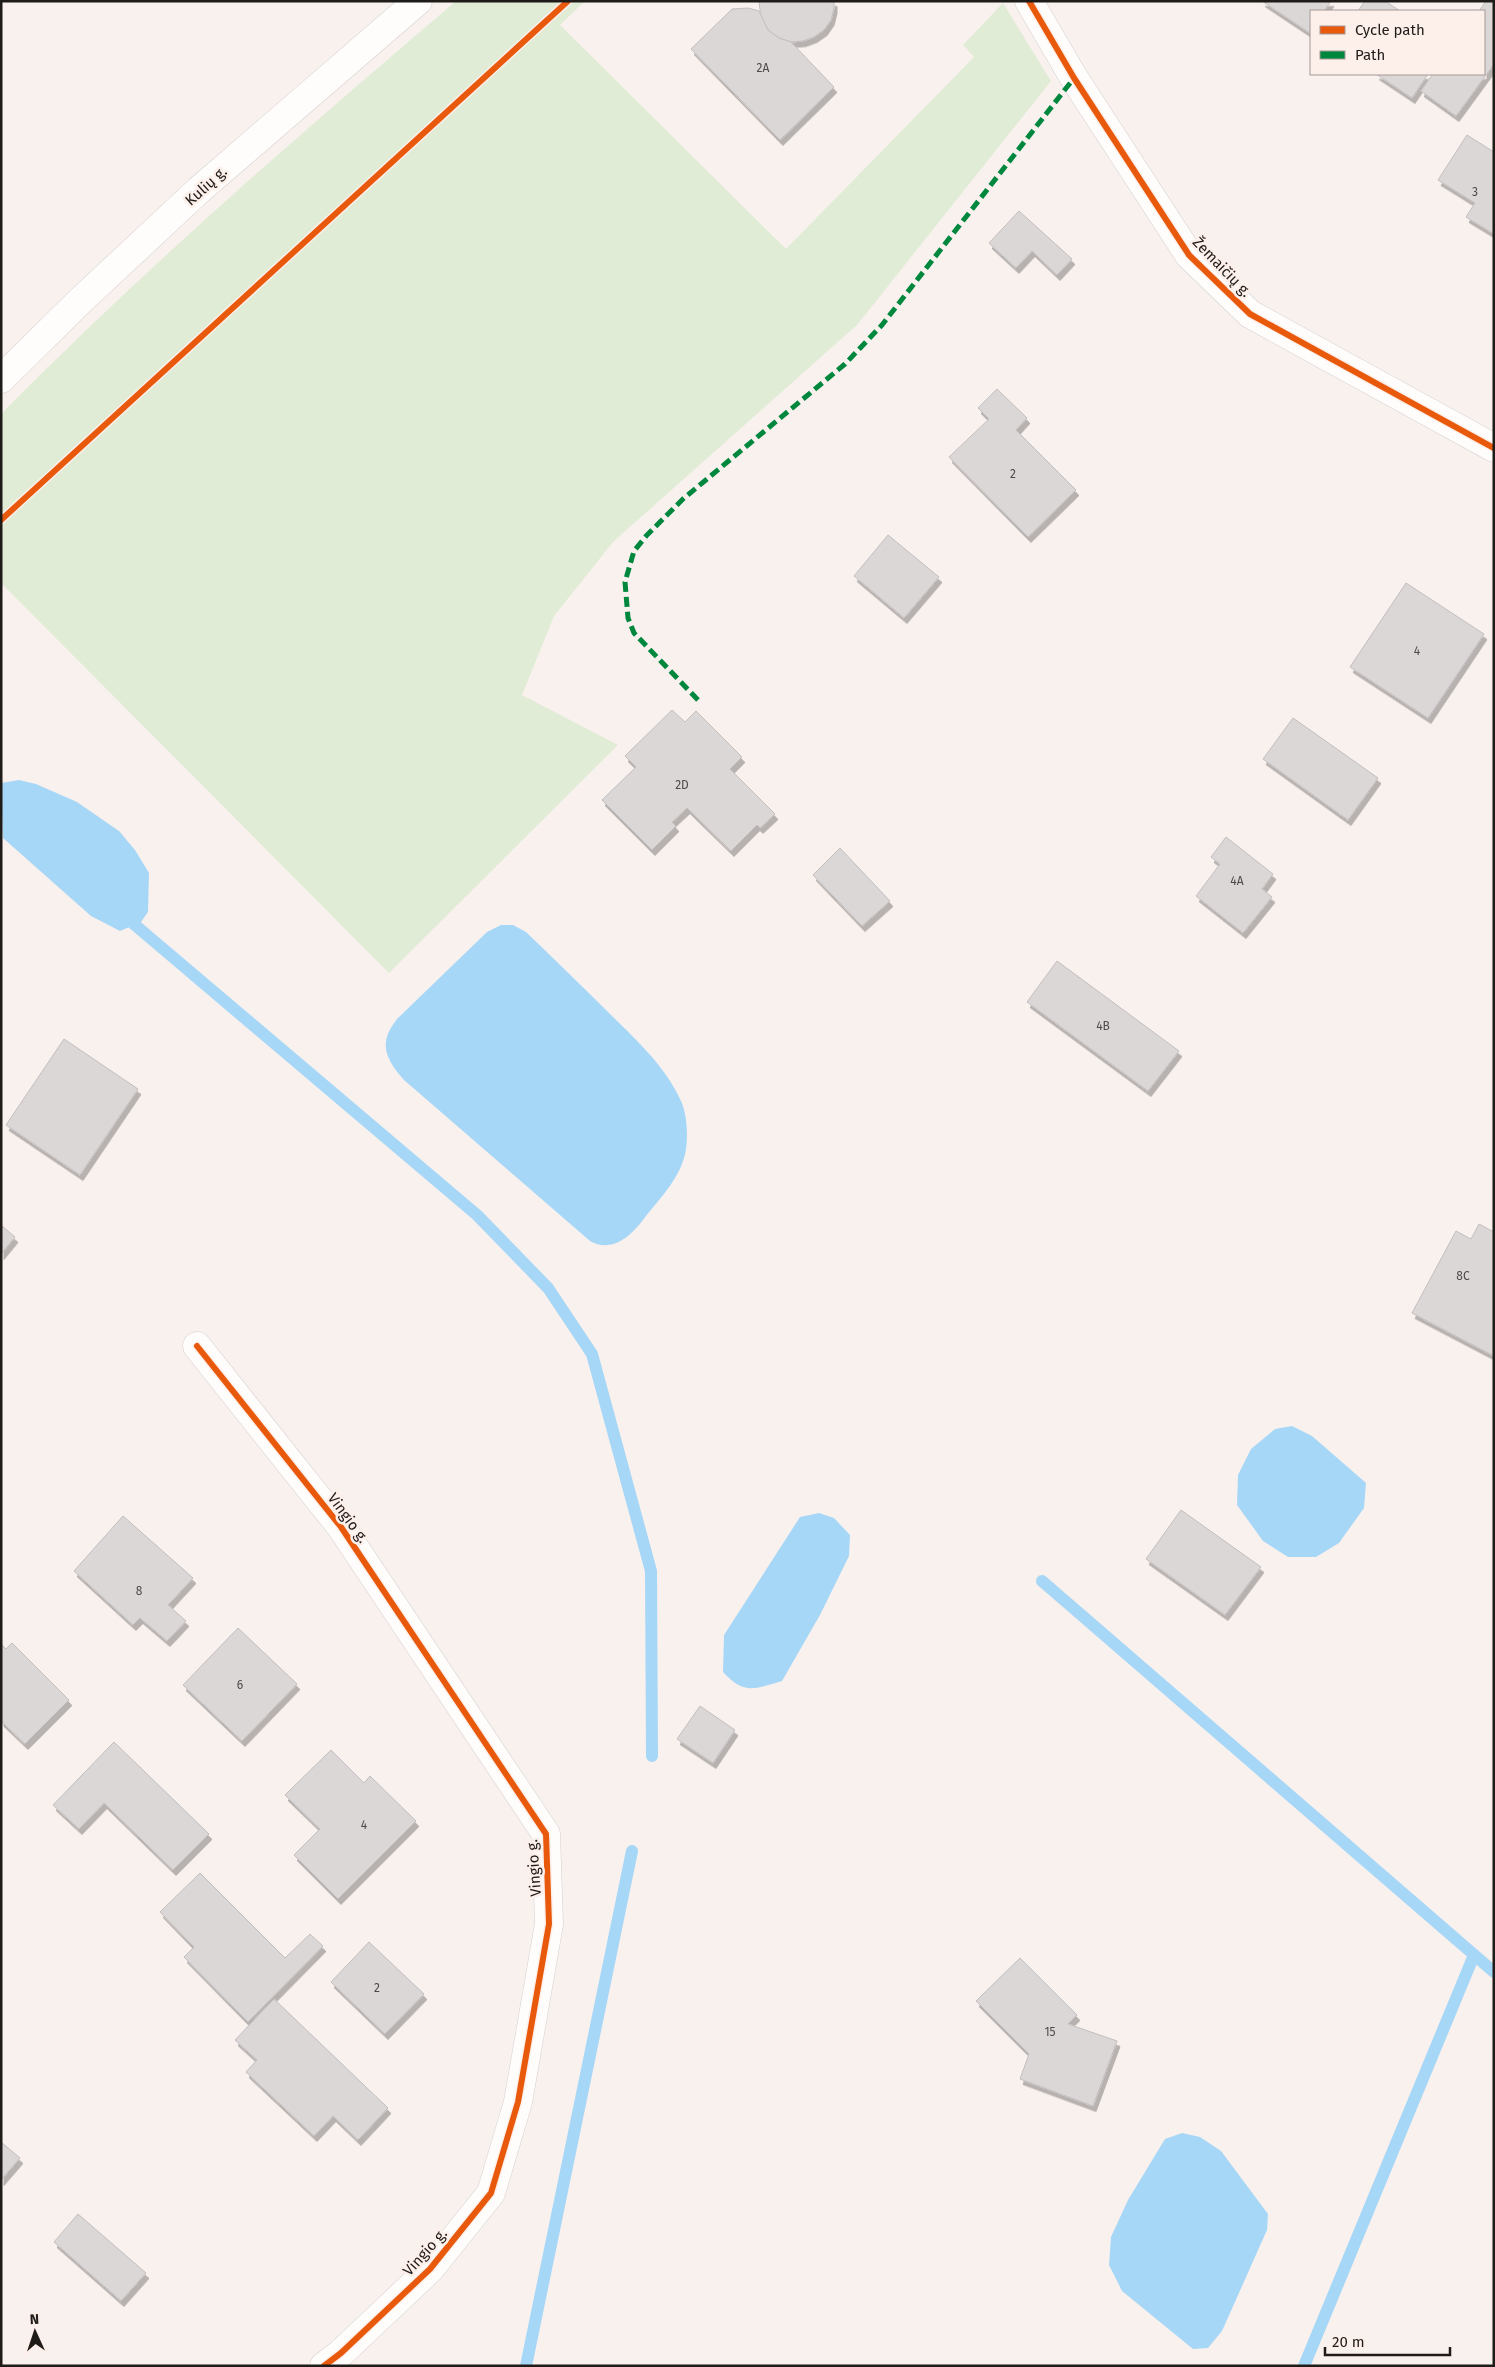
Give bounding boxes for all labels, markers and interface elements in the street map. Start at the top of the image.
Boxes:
legend [1310,10,1485,75]
text: Cycle path [1355,21,1425,39]
text: Path [1355,46,1385,64]
house number: 2A [757,61,770,75]
street label: Kulių g. [181,163,231,209]
house number: 3 [1472,185,1478,199]
street label: Žemaičių g. [1189,233,1255,301]
house number: 2 [1010,467,1016,481]
house number: 4 [1414,644,1421,658]
house number: 2D [675,778,689,792]
house number: 4A [1230,874,1244,888]
house number: 4B [1096,1019,1110,1033]
house number: 8C [1456,1269,1470,1283]
street label: Vingio g. [324,1489,372,1547]
house number: 8 [136,1584,143,1598]
house number: 6 [237,1678,243,1692]
house number: 4 [361,1818,368,1832]
street label: Vingio g. [523,1839,545,1897]
house number: 2 [374,1981,380,1995]
house number: 15 [1044,2025,1056,2039]
street label: Vingio g. [399,2225,451,2279]
north arrow [10,2307,60,2357]
text: N [29,2311,39,2328]
scale bar [1325,2324,1450,2356]
text: 20 m [1332,2333,1365,2351]

